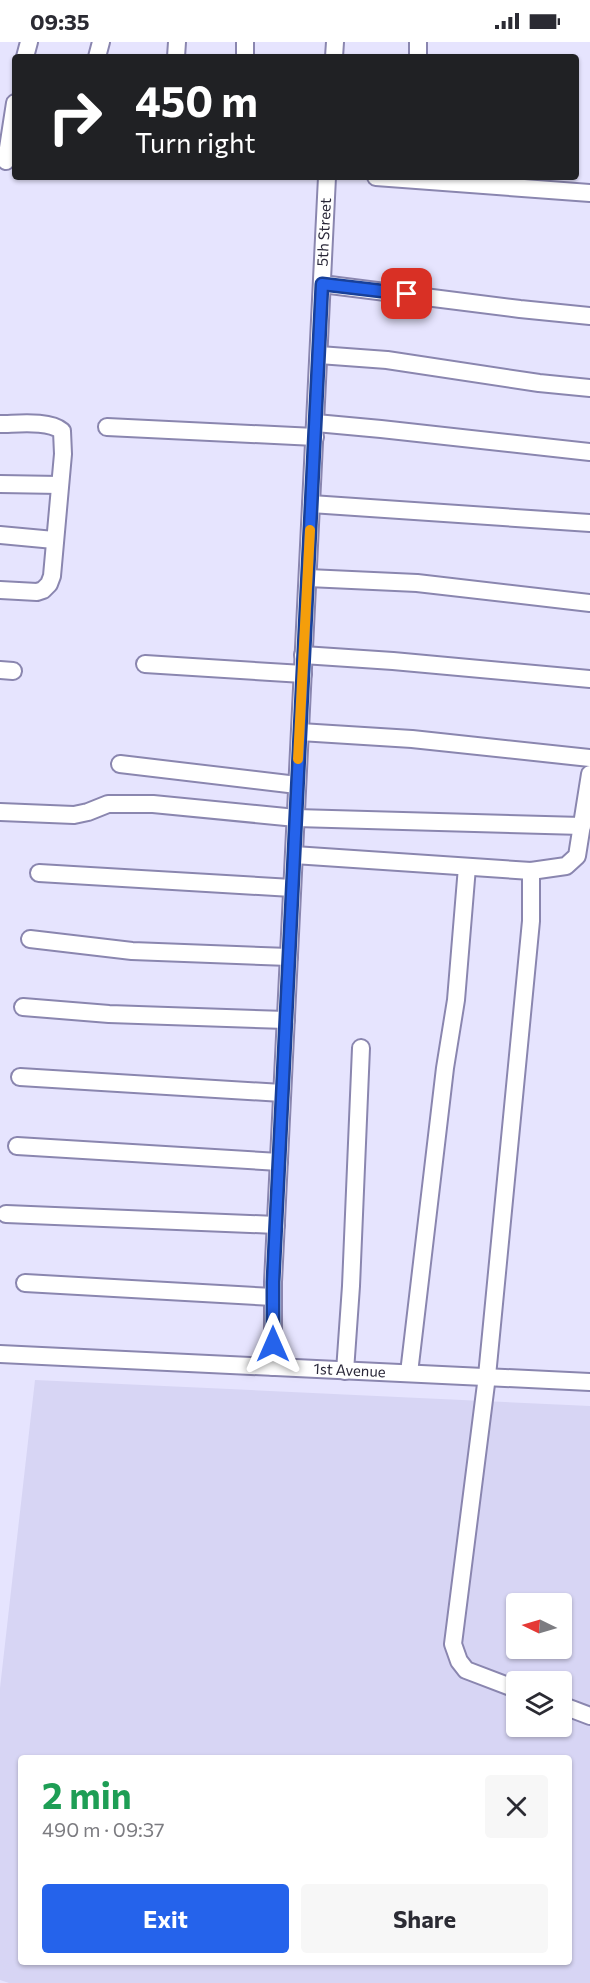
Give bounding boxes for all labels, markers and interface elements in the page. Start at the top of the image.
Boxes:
text: 09:35 [30,8,90,35]
text: 450 m [135,74,258,126]
icon: right [36,78,114,156]
text: Turn right [135,126,255,159]
street label: 5th Street [313,197,334,267]
pin [381,268,432,319]
icon: arrive [390,277,423,310]
position arrow [241,1312,305,1376]
street label: 1st Avenue [313,1359,386,1380]
north arrow [506,1593,572,1659]
map controls [506,1593,572,1737]
button: layers [506,1671,572,1737]
text: 2 min [42,1772,132,1816]
button: close [485,1775,548,1838]
text: 490 m · 09:37 [42,1817,165,1841]
button: Exit [42,1884,289,1953]
button: Share [301,1884,548,1953]

